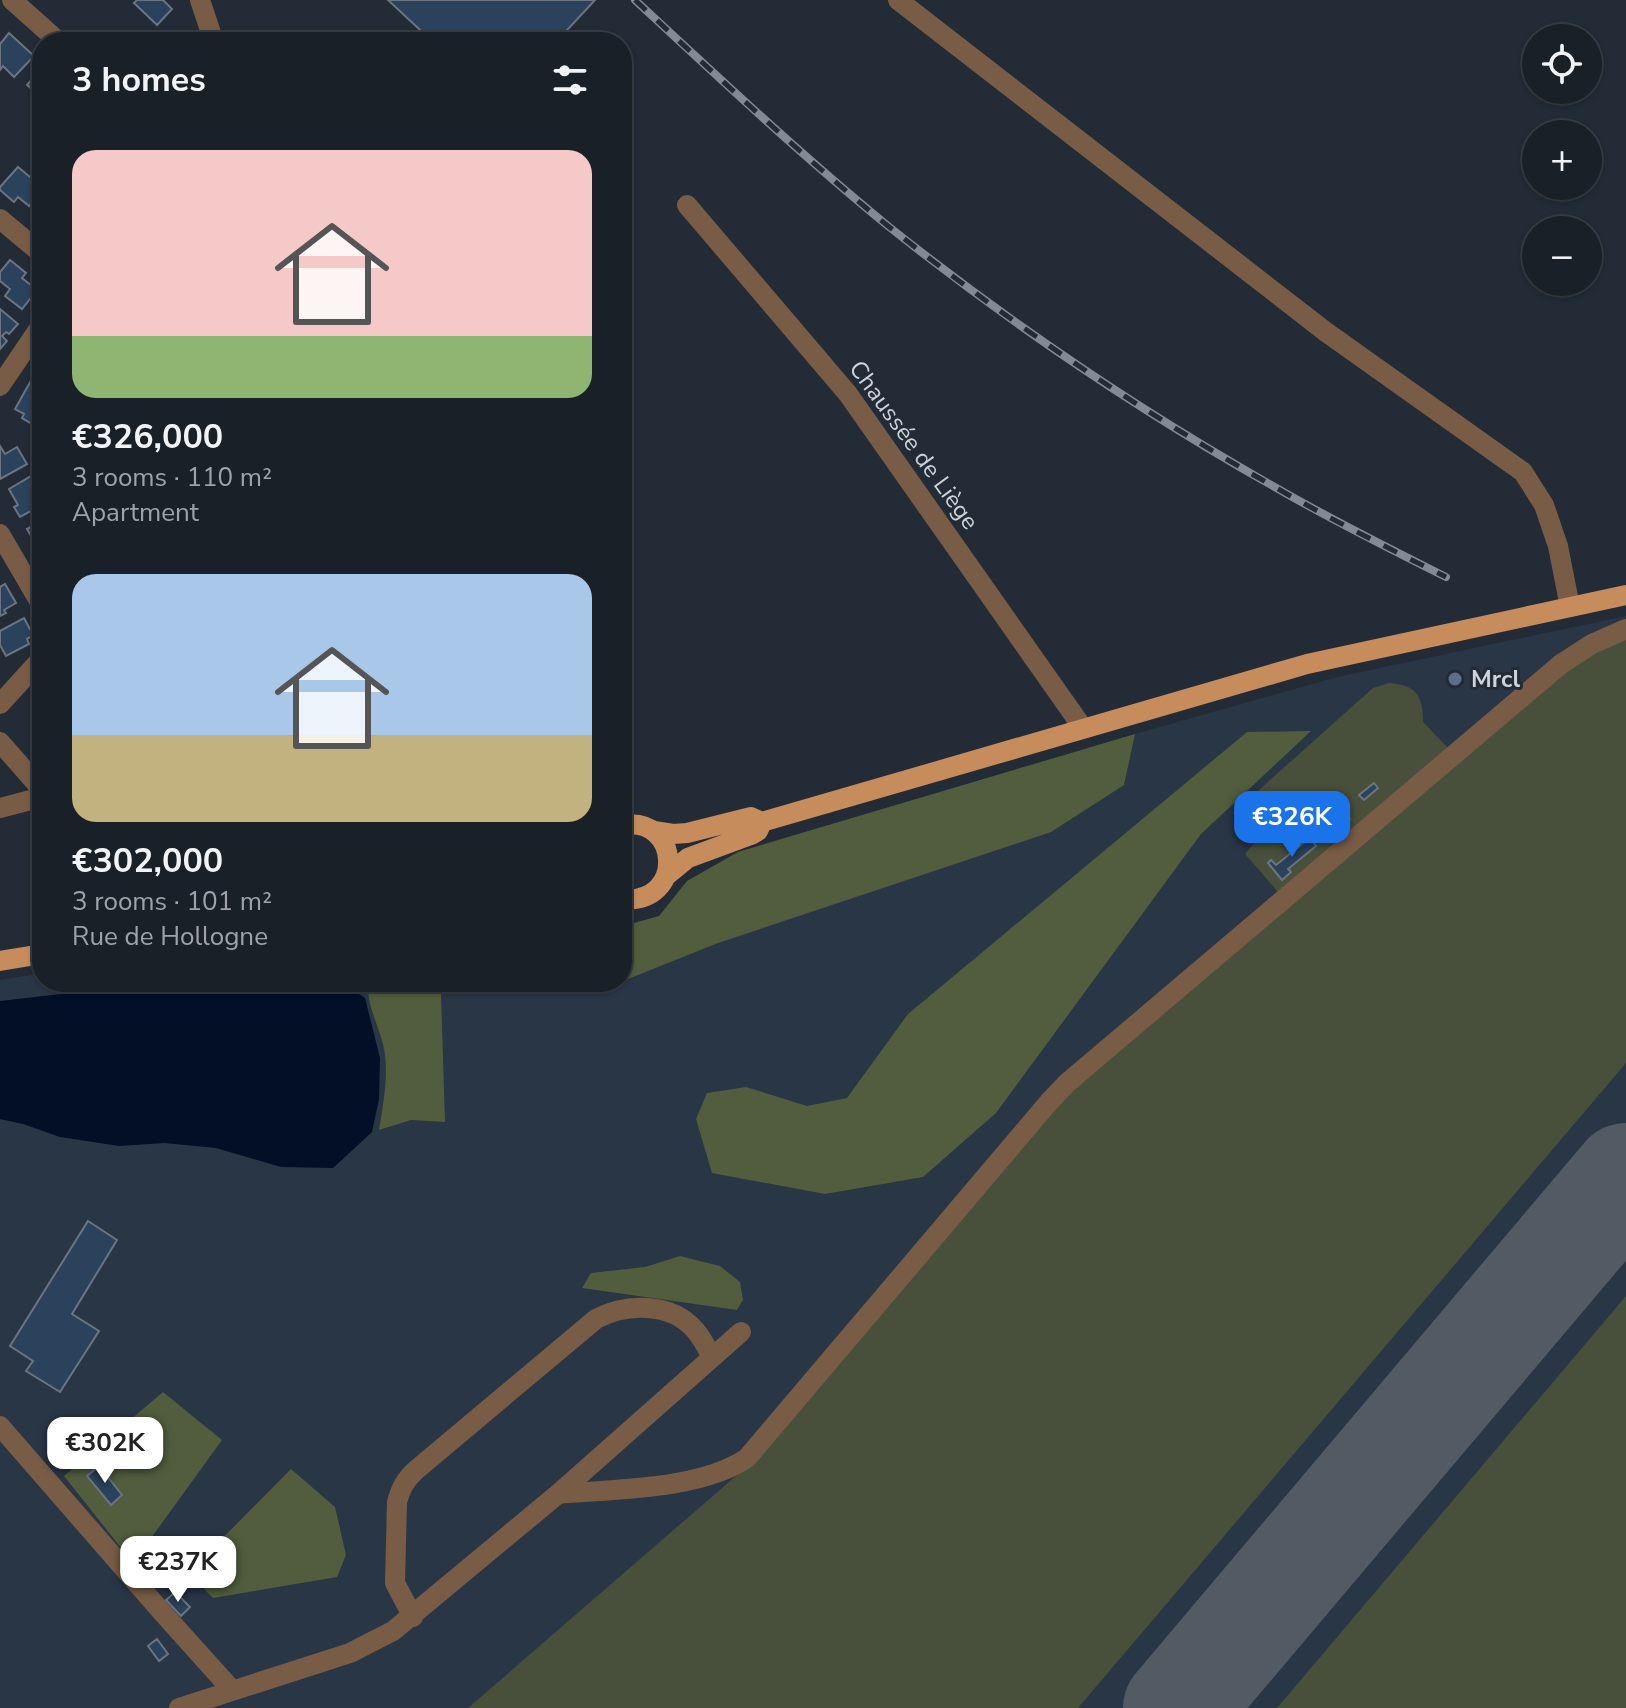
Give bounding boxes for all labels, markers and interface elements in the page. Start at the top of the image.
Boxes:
map controls [1522,24,1602,296]
button: locate [1522,24,1602,104]
text: 3 homes [72,57,206,103]
icon: filters [548,58,592,102]
button: + [1522,120,1602,200]
icon: home [260,202,404,346]
button: − [1522,216,1602,296]
street label: Chaussée de Liège [842,354,986,536]
text: €326,000 [72,414,223,460]
text: 3 rooms · 110 m² [72,460,272,495]
text: Apartment [72,495,199,530]
icon: home [260,626,404,770]
place label: Mrcl [1471,663,1520,695]
marker: Mrcl [1446,670,1464,688]
pin: €326K [1236,791,1348,859]
text: €326K [1252,799,1332,834]
text: €302,000 [72,838,223,884]
text: 3 rooms · 101 m² [72,884,272,919]
text: Rue de Hollogne [72,919,268,954]
pin: €302K [49,1417,161,1485]
text: €302K [65,1425,145,1460]
pin: €237K [122,1536,234,1604]
text: €237K [138,1544,218,1579]

